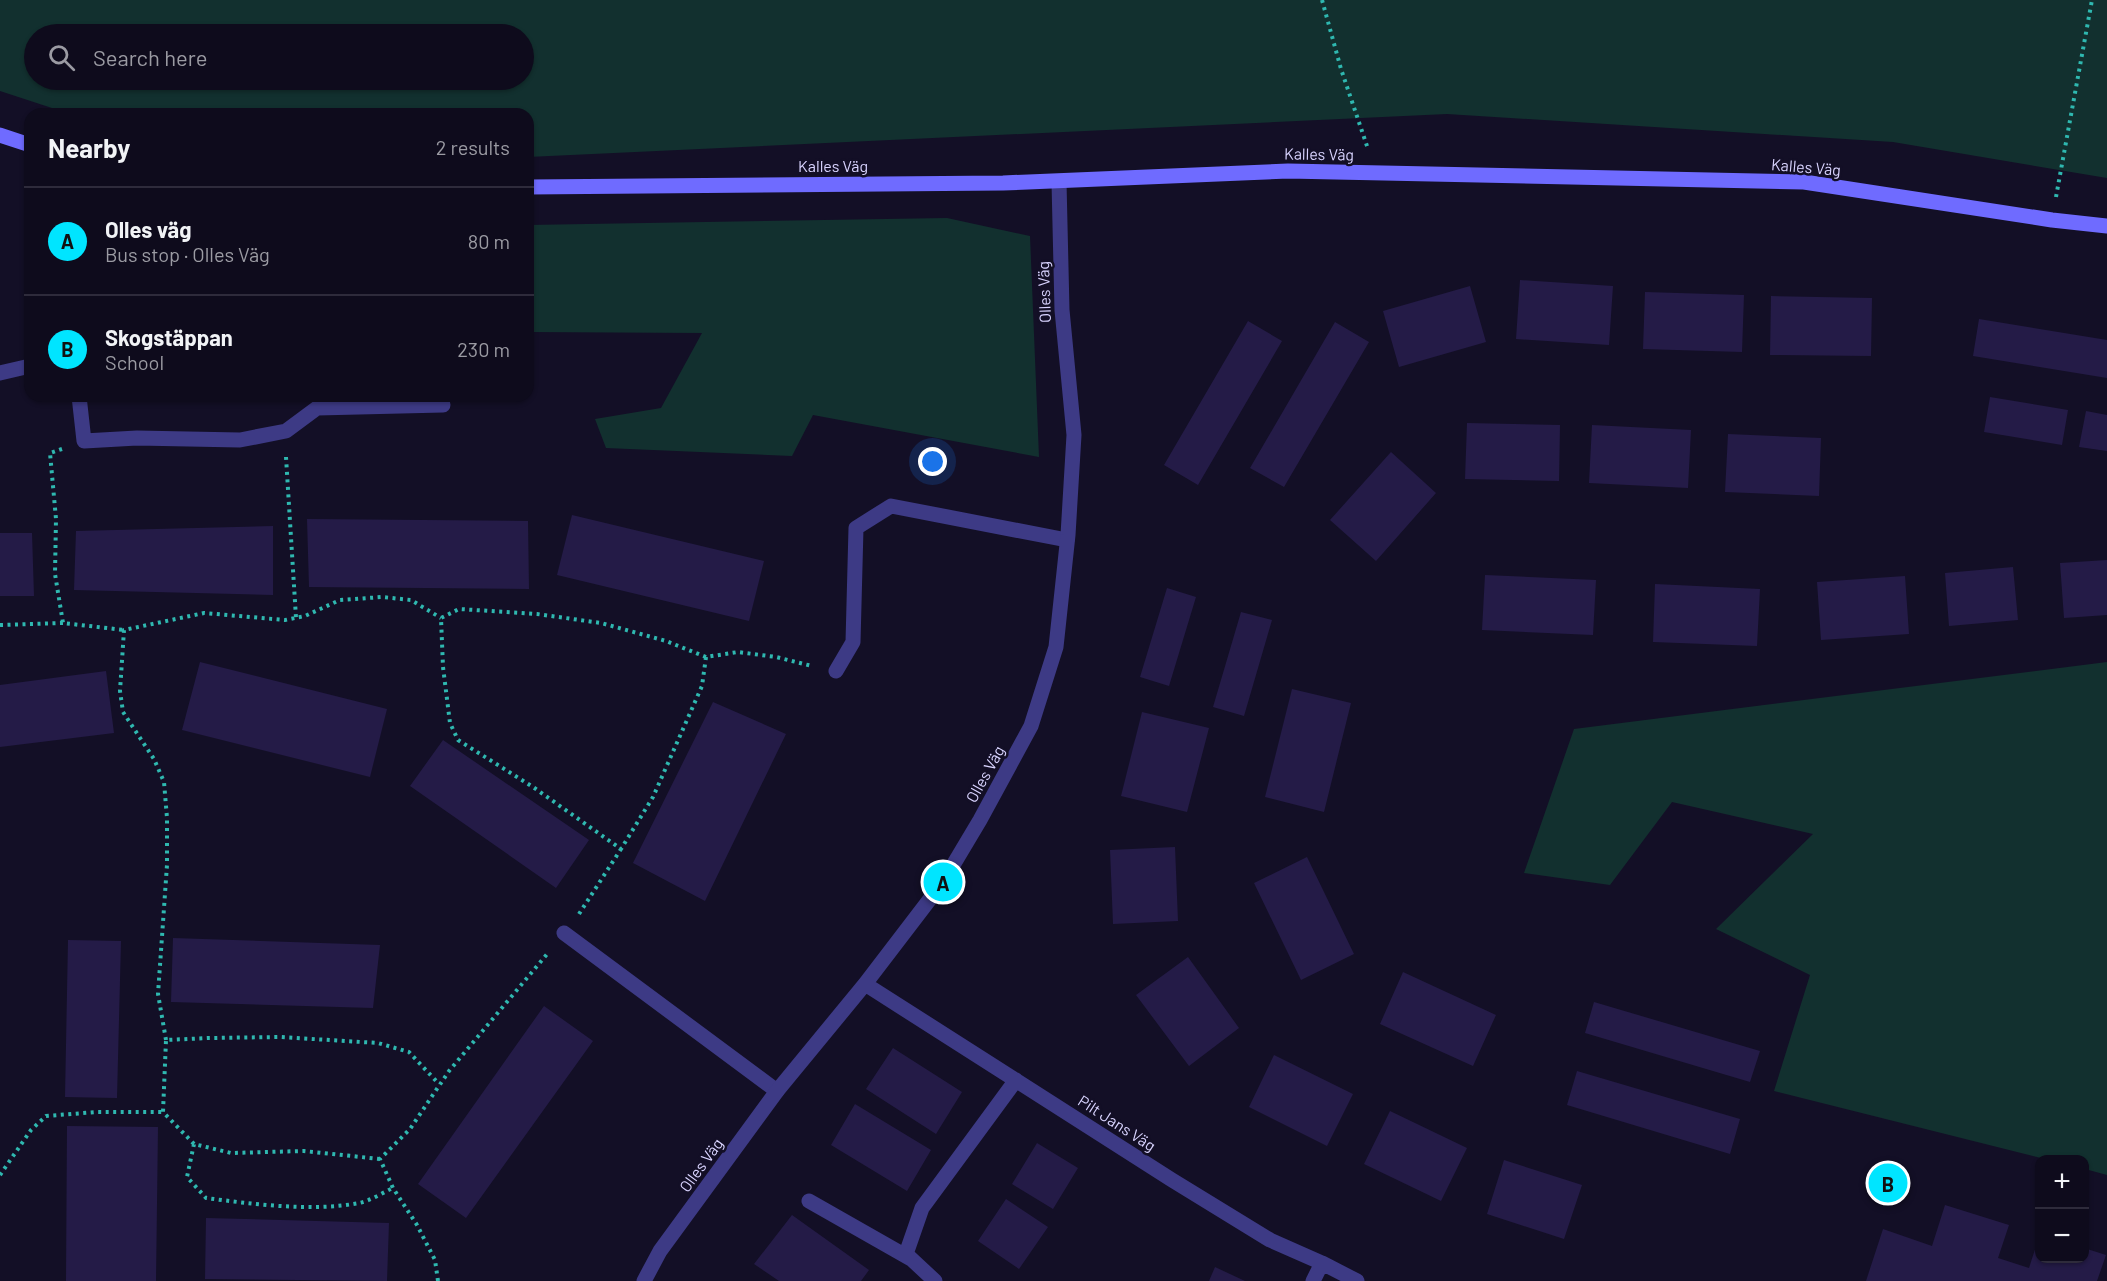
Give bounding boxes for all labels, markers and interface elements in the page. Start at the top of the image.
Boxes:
search box [24,24,534,90]
icon: search [45,41,78,74]
text: Search here [93,44,207,70]
text: Nearby [48,132,130,163]
text: 2 results [436,135,510,159]
street label: Kalles Väg [1284,143,1354,164]
street label: Kalles Väg [1770,154,1842,179]
street label: Kalles Väg [798,156,868,175]
text: Olles väg [105,216,191,242]
text: A [61,229,74,253]
text: 80 m [468,229,510,253]
text: Bus stop · Olles Väg [105,242,270,266]
street label: Olles Väg [1033,261,1054,323]
text: Skogstäppan [105,324,233,350]
text: B [61,337,74,361]
text: 230 m [457,337,510,361]
text: School [105,350,164,374]
your location [918,447,947,476]
street label: Olles Väg [961,742,1008,805]
pin: A [924,860,962,904]
street label: Pilt Jans Väg [1075,1090,1160,1155]
street label: Olles Väg [675,1134,726,1195]
map controls [2035,1155,2089,1263]
button: + [2035,1155,2089,1209]
pin: B [1868,1160,1908,1206]
button: − [2035,1209,2089,1263]

